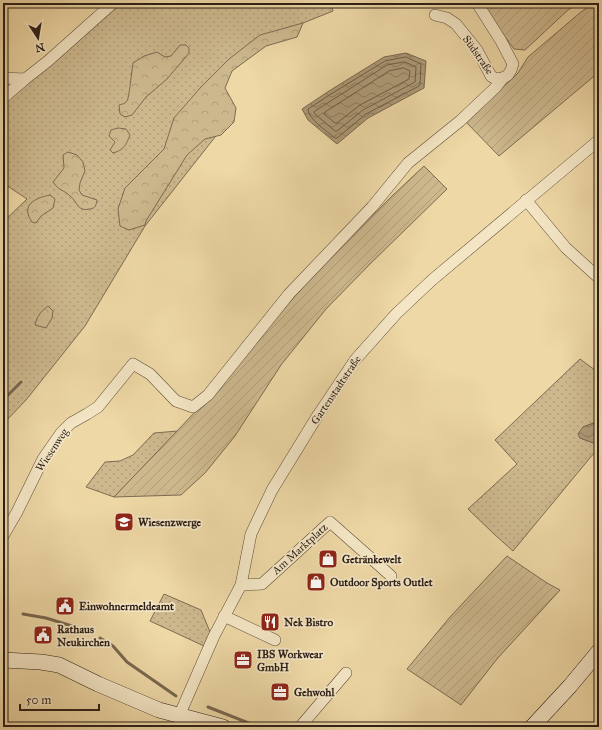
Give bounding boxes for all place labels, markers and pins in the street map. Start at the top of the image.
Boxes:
school or university icon: Wiesenzwerge [113,511,135,533]
place label: Wiesenzwerge [138,516,202,529]
shop icon: Getränkewelt [317,548,339,570]
place label: Getränkewelt [342,553,401,566]
shop icon: Outdoor Sports Outlet [305,571,327,593]
place label: Outdoor Sports Outlet [330,576,433,590]
public building icon: Einwohnermeldeamt [54,595,76,617]
place label: Einwohnermeldeamt [79,600,174,613]
restaurant icon: Nek Bistro [259,611,281,633]
place label: Nek Bistro [284,616,333,629]
place label: Rathaus Neukirchen [57,623,110,649]
public building icon: Rathaus Neukirchen [32,624,54,646]
place label: IBS Workwear GmbH [257,648,324,674]
office icon: IBS Workwear GmbH [232,649,254,671]
office icon: Gehwohl [269,681,291,703]
place label: Gehwohl [294,686,335,699]

